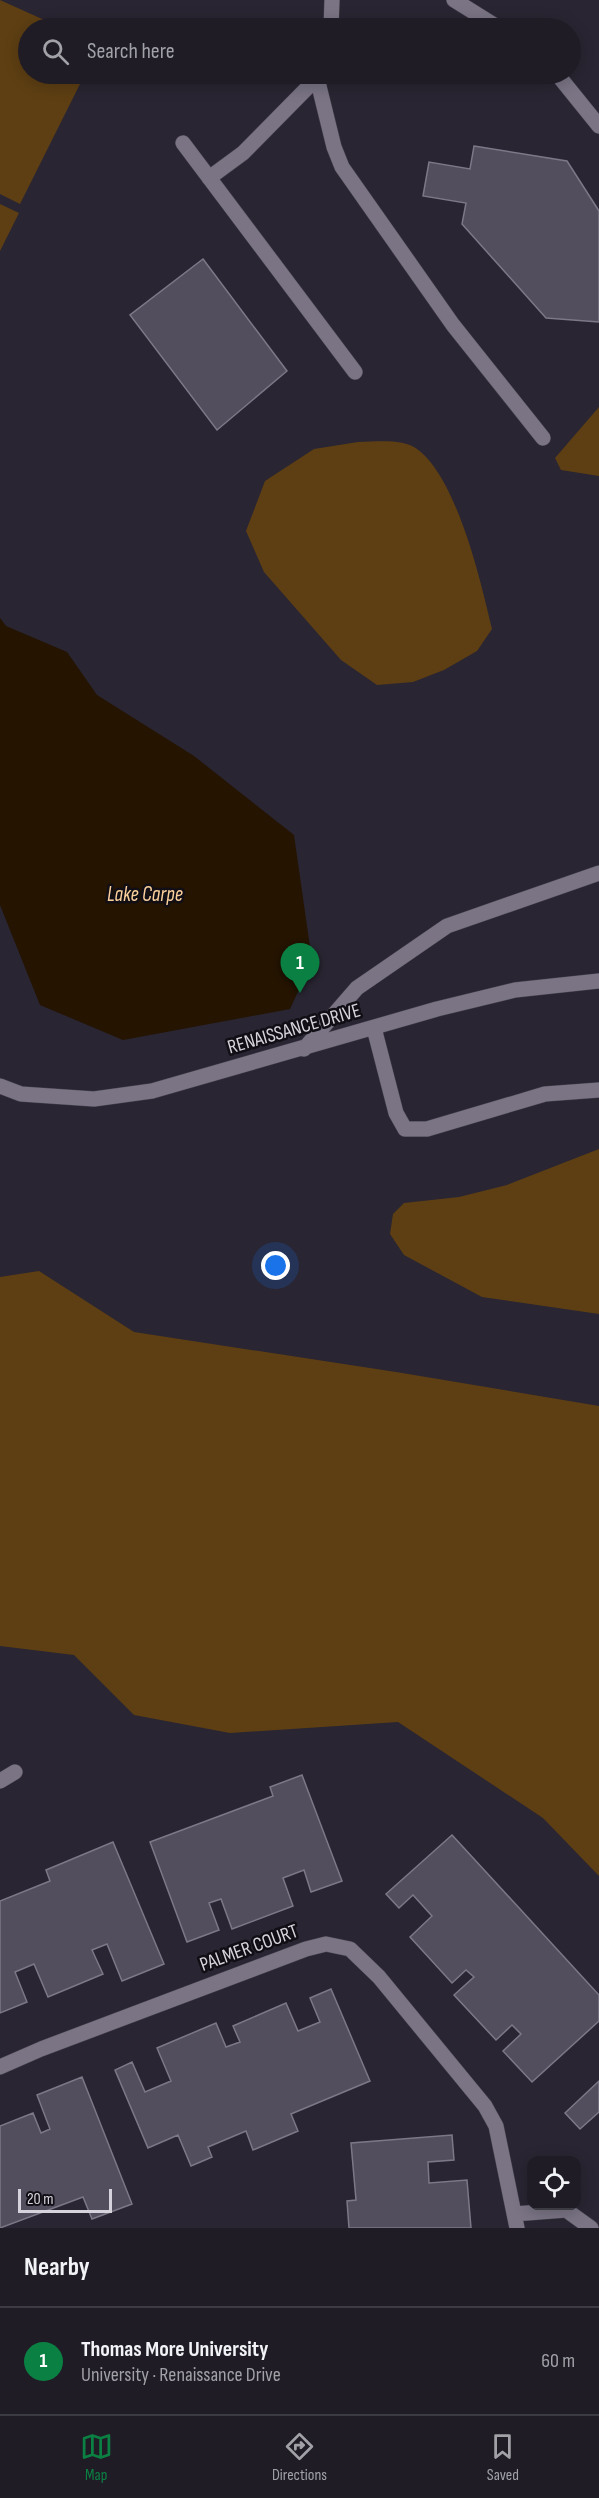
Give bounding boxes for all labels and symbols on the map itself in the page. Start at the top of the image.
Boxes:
water label: Lake Carpe [107,882,183,907]
pin: 1 [280,944,320,993]
street label: RENAISSANCE DRIVE [225,999,363,1059]
your location [261,1251,290,1280]
street label: PALMER COURT [197,1919,301,1977]
scale bar [18,2186,112,2214]

